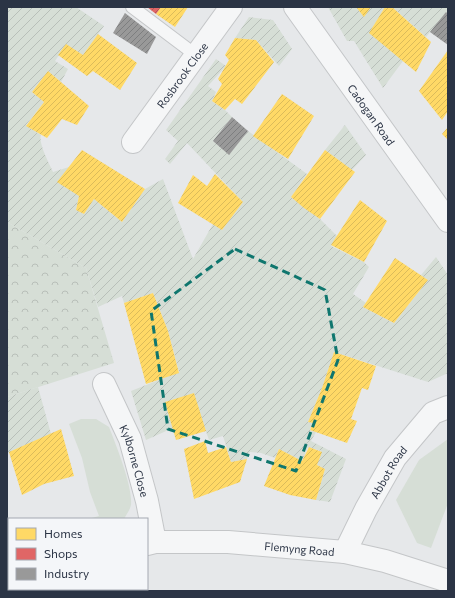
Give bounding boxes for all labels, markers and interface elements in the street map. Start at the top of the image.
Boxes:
street label: Rosbrook Close [154,39,210,110]
street label: Cadogan Road [346,81,398,147]
street label: Kylborne Close [118,422,152,498]
street label: Abbot Road [367,443,409,501]
legend [8,518,148,590]
text: Homes [44,526,82,540]
street label: Flemyng Road [264,539,335,558]
text: Shops [44,546,78,560]
text: Industry [44,566,89,580]

